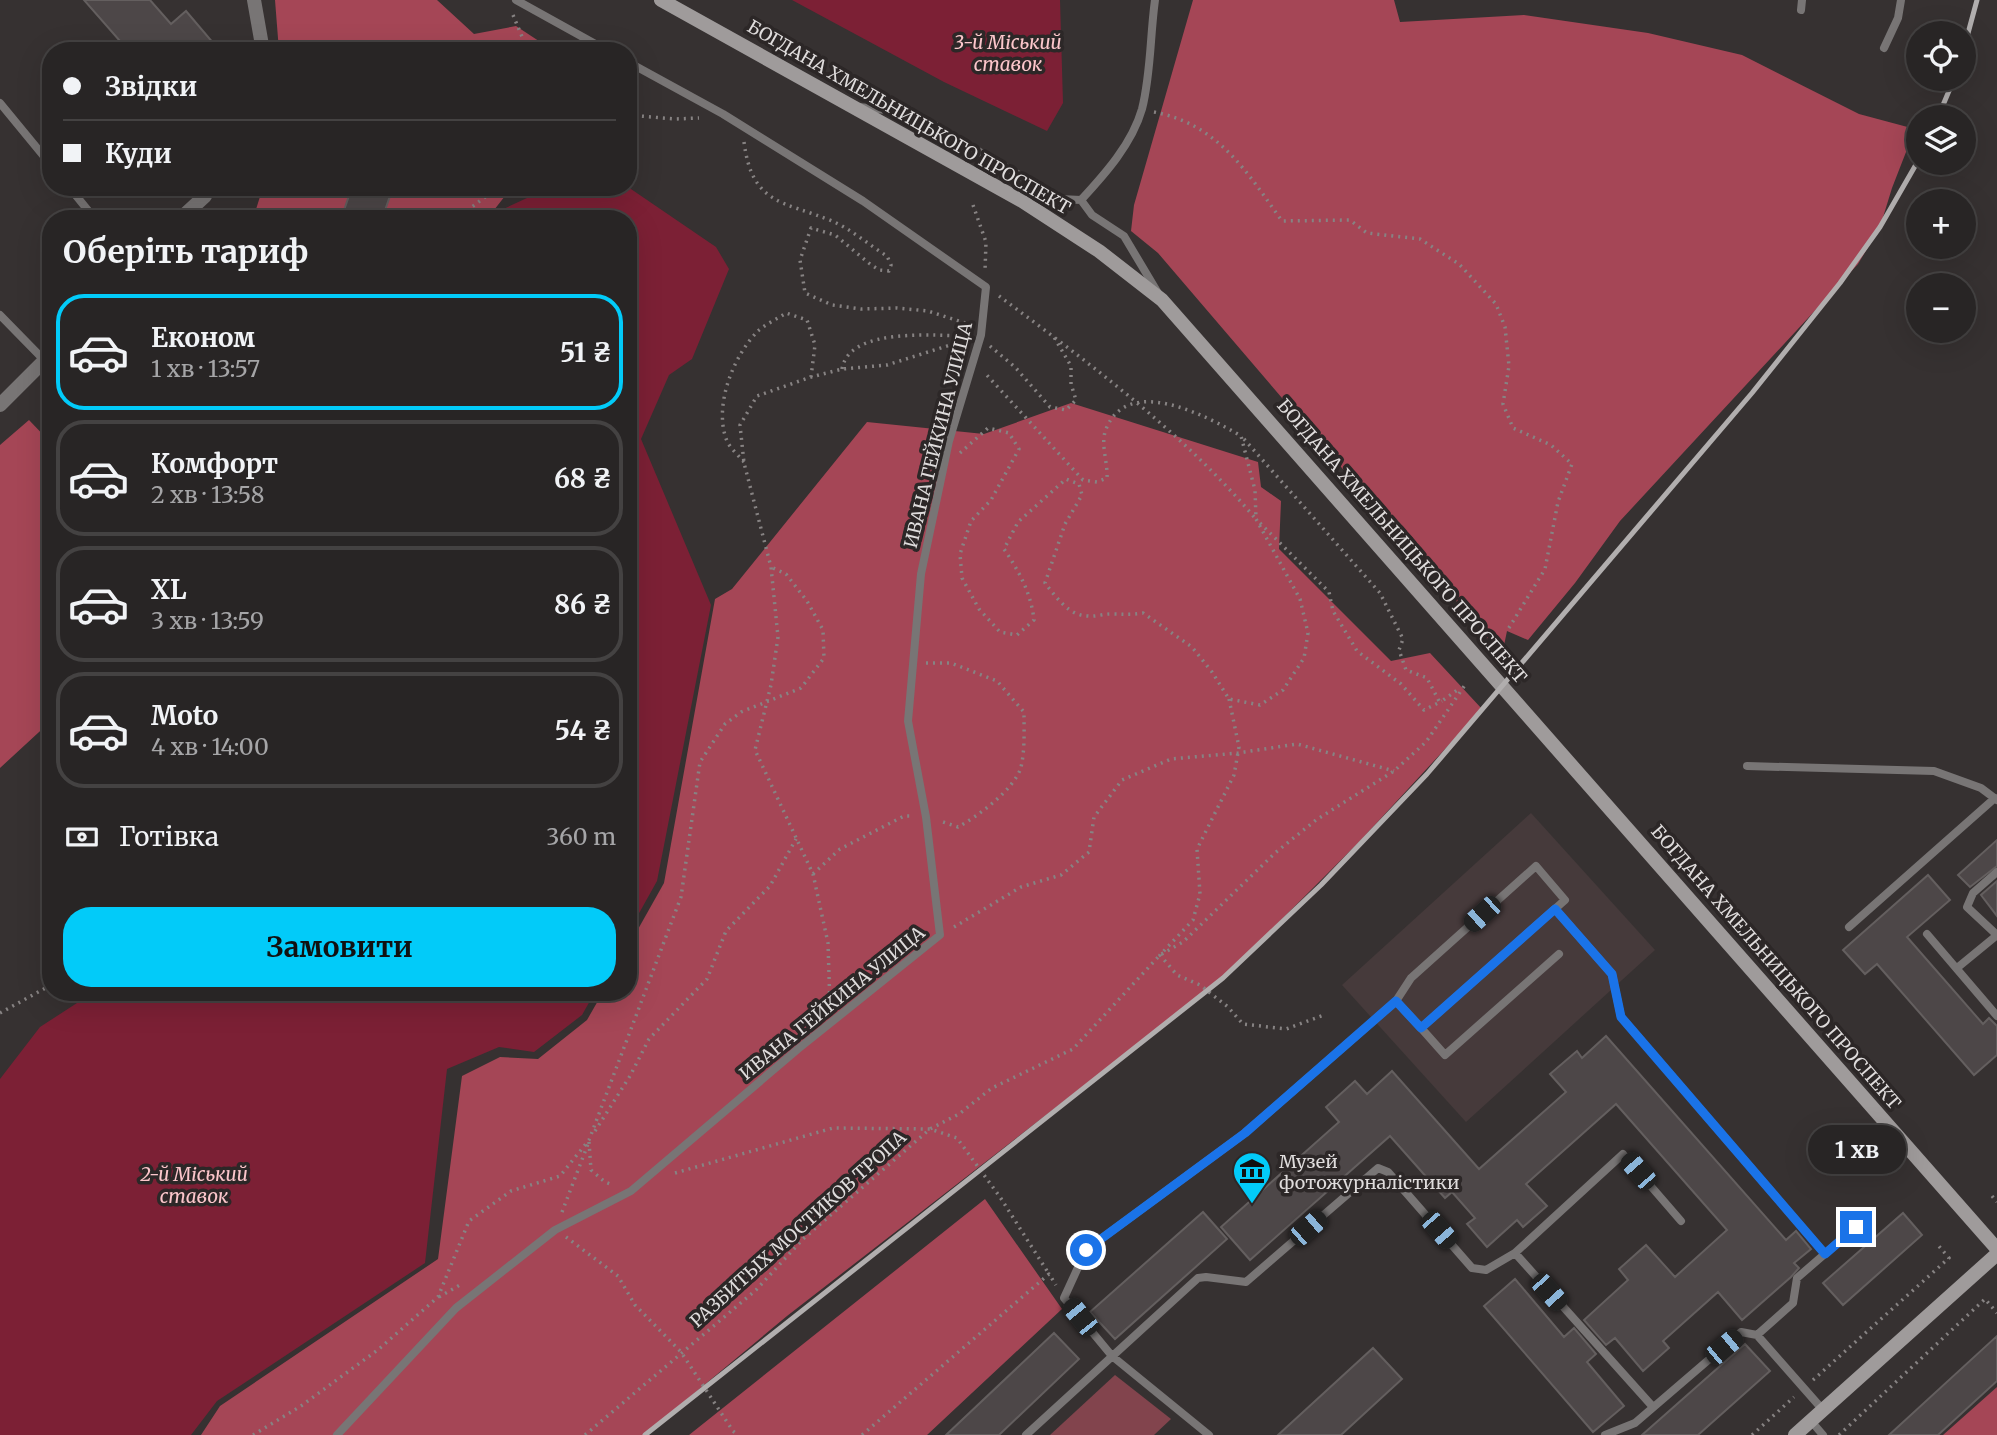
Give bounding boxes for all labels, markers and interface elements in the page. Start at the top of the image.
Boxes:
street label: БОГДАНА ХМЕЛЬНИЦЬКОГО ПРОСПЕКТ [743,15,1075,220]
map controls [1906,21,1976,343]
button: locate [1906,21,1976,91]
water label: 3-й Міський ставок [954,30,1062,76]
text: Звідки [105,70,197,103]
button: layers [1906,105,1976,175]
text: Куди [105,137,172,170]
button: + [1906,189,1976,259]
text: Оберіть тариф [63,232,308,272]
button: − [1906,273,1976,343]
street label: ИВАНА ГЕЙКИНА УЛИЦА [899,319,977,550]
icon: car [67,321,130,384]
text: Економ [151,321,255,354]
text: 51 ₴ [560,336,612,369]
text: 1 хв · 13:57 [151,354,260,383]
street label: БОГДАНА ХМЕЛЬНИЦЬКОГО ПРОСПЕКТ [1272,394,1532,688]
icon: car [67,447,130,510]
text: Комфорт [151,447,278,480]
text: 68 ₴ [554,462,612,495]
text: 2 хв · 13:58 [151,480,264,509]
icon: car [67,573,130,636]
text: XL [151,573,187,606]
text: 86 ₴ [554,588,612,621]
text: 3 хв · 13:59 [151,606,264,635]
icon: car [67,699,130,762]
text: Moto [151,699,218,732]
text: 54 ₴ [555,714,612,747]
text: 4 хв · 14:00 [151,732,269,761]
icon: cash [63,818,101,856]
text: Готівка [119,820,219,853]
street label: БОГДАНА ХМЕЛЬНИЦЬКОГО ПРОСПЕКТ [1646,820,1906,1114]
text: 360 m [546,822,616,851]
car [1460,892,1505,936]
button: Замовити [63,907,616,987]
street label: ИВАНА ГЕЙКИНА УЛИЦА [735,921,930,1085]
street label: РАЗБИТЫХ МОСТИКОВ ТРОПА [685,1126,911,1332]
callout: 1 хв [1807,1126,1905,1174]
text: 1 хв [1835,1135,1879,1164]
car [1617,1148,1660,1194]
museum icon: Музей фотожурналістики [1231,1150,1273,1205]
place label: Музей фотожурналістики [1279,1150,1459,1194]
water label: 2-й Міський ставок [139,1162,248,1208]
car [1286,1206,1331,1250]
car [1418,1207,1461,1253]
route end [1840,1211,1872,1243]
route start [1070,1234,1102,1266]
car [1528,1269,1571,1315]
car [1059,1294,1102,1340]
car [1702,1325,1747,1369]

